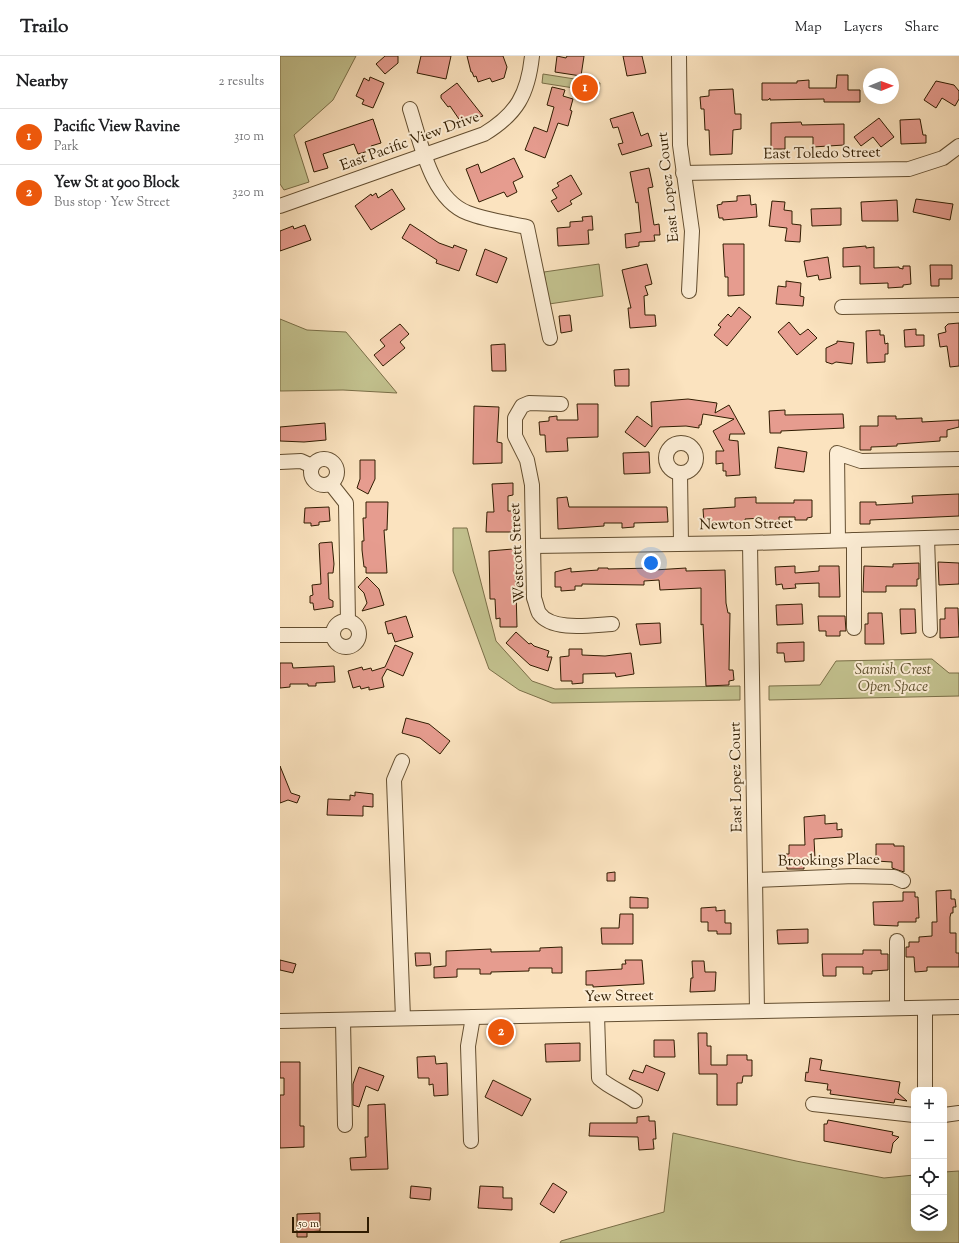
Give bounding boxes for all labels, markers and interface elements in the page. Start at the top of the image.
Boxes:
text: Trailo [20,14,68,41]
text: Map [795,18,822,38]
text: Layers [844,18,882,38]
text: Share [904,18,939,38]
north arrow [863,68,899,104]
text: Nearby [16,70,68,94]
text: 2 results [219,73,264,91]
pin: 1 [572,73,598,103]
street label: East Pacific View Drive [337,107,483,177]
text: Pacific View Ravine [54,117,180,138]
text: 1 [27,128,31,146]
text: 310 m [234,128,264,146]
street label: East Lopez Court [653,131,685,243]
text: Park [54,138,79,156]
street label: East Toledo Street [763,142,881,166]
text: Yew St at 900 Block [54,173,180,194]
text: 2 [26,184,32,202]
text: 320 m [232,184,264,202]
text: Bus stop · Yew Street [54,194,170,212]
street label: Westcott Street [505,502,531,604]
street label: Newton Street [699,514,793,536]
your location [641,553,661,573]
park label: Samish Crest Open Space [855,660,932,698]
street label: East Lopez Court [726,721,748,833]
street label: Brookings Place [778,850,880,872]
street label: Yew Street [584,986,654,1008]
pin: 2 [488,1017,514,1047]
map controls [911,1087,947,1231]
button: + [911,1087,947,1123]
button: − [911,1123,947,1159]
button: locate [911,1159,947,1195]
button: layers [911,1195,947,1231]
scale bar [292,1215,369,1234]
text: 50 m [298,1216,319,1232]

